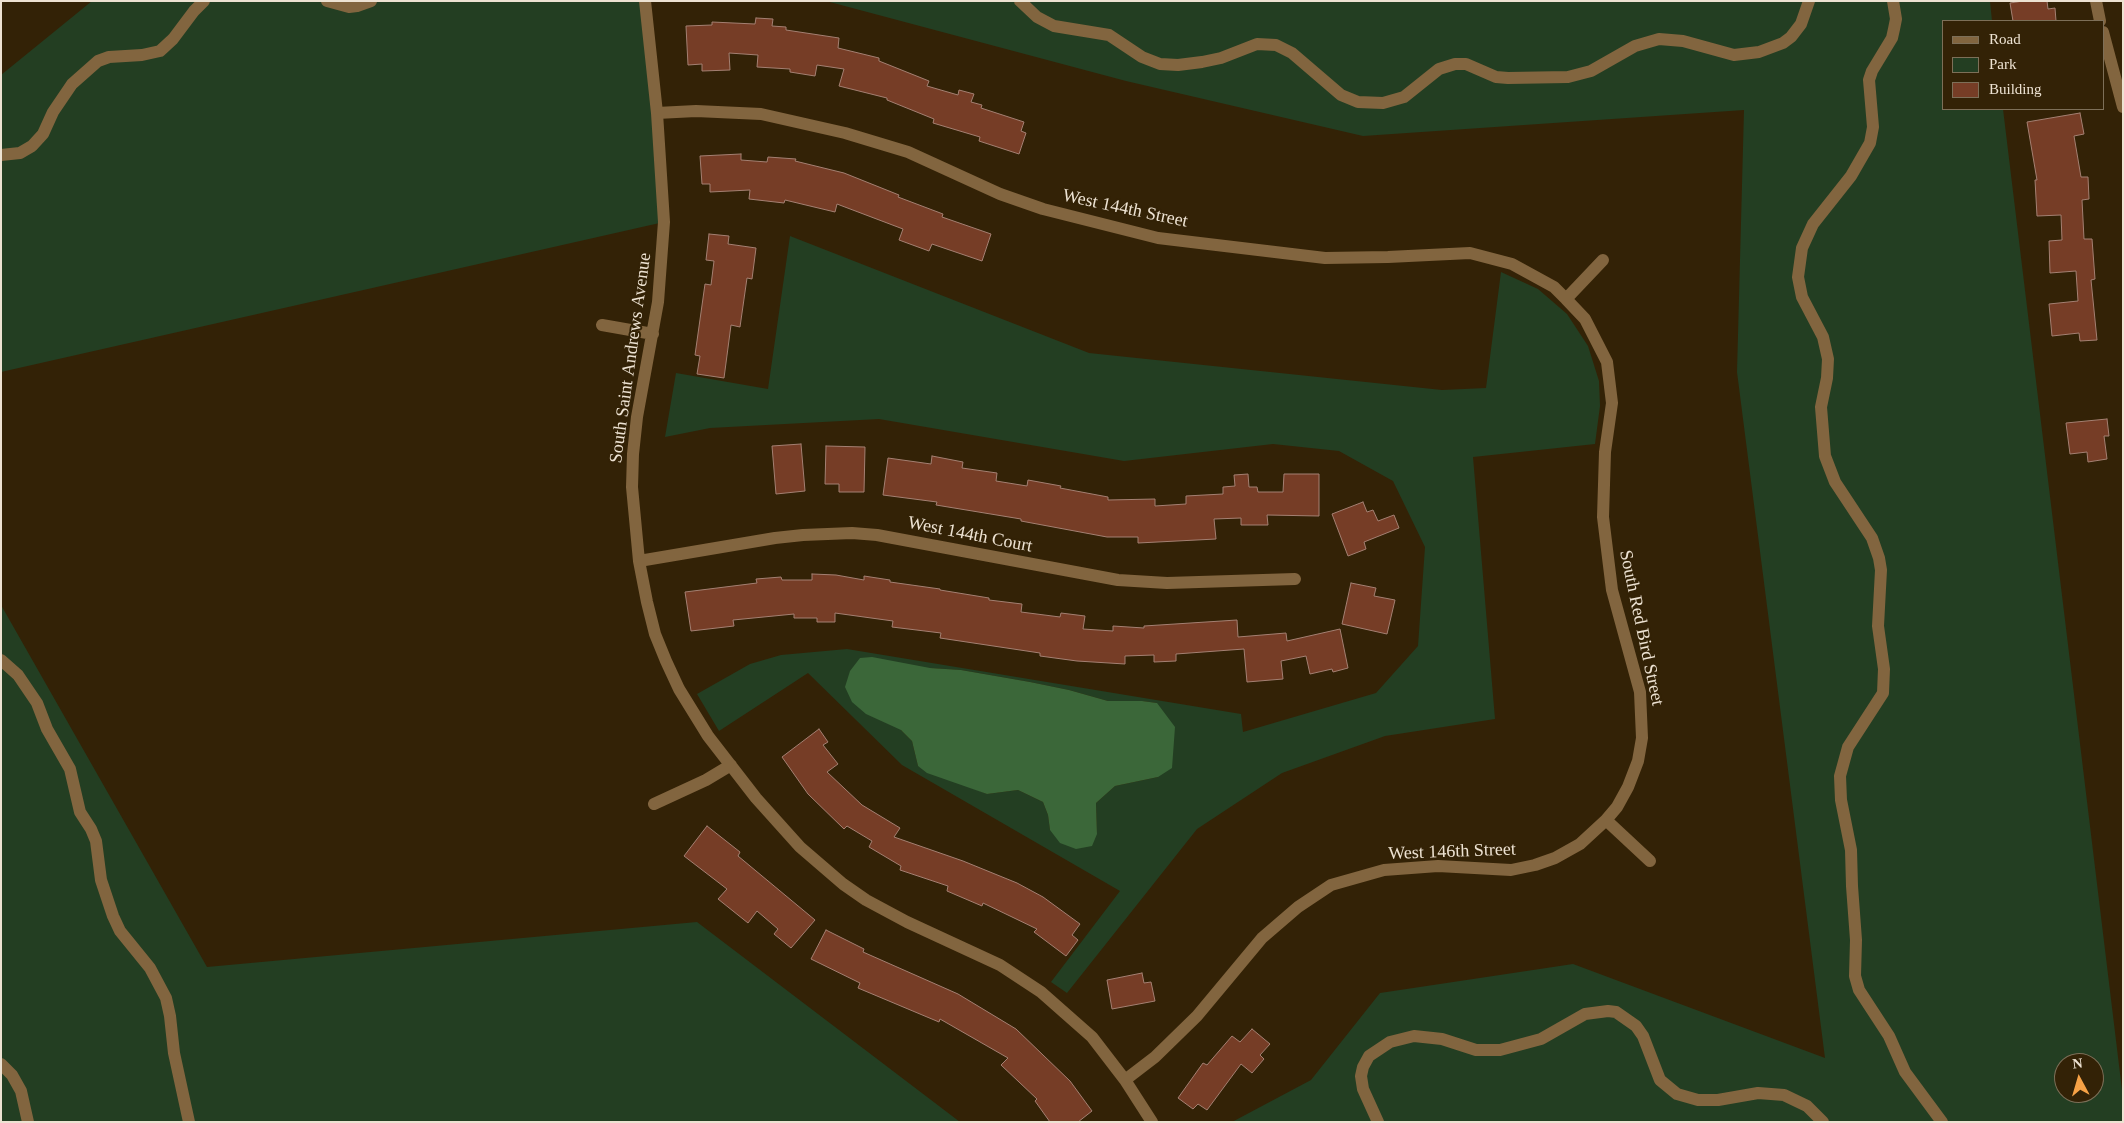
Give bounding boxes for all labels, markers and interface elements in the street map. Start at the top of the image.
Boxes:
legend [1942,20,2104,110]
text: Road [1989,31,2021,47]
text: Park [1989,56,2017,72]
text: Building [1989,81,2042,97]
street label: West 144th Street [1060,185,1190,233]
street label: South Saint Andrews Avenue [606,251,656,465]
street label: West 144th Court [906,512,1034,558]
street label: South Red Bird Street [1614,548,1668,708]
street label: West 146th Street [1388,839,1516,865]
north arrow [2054,1053,2104,1103]
text: N [2072,1056,2083,1072]

